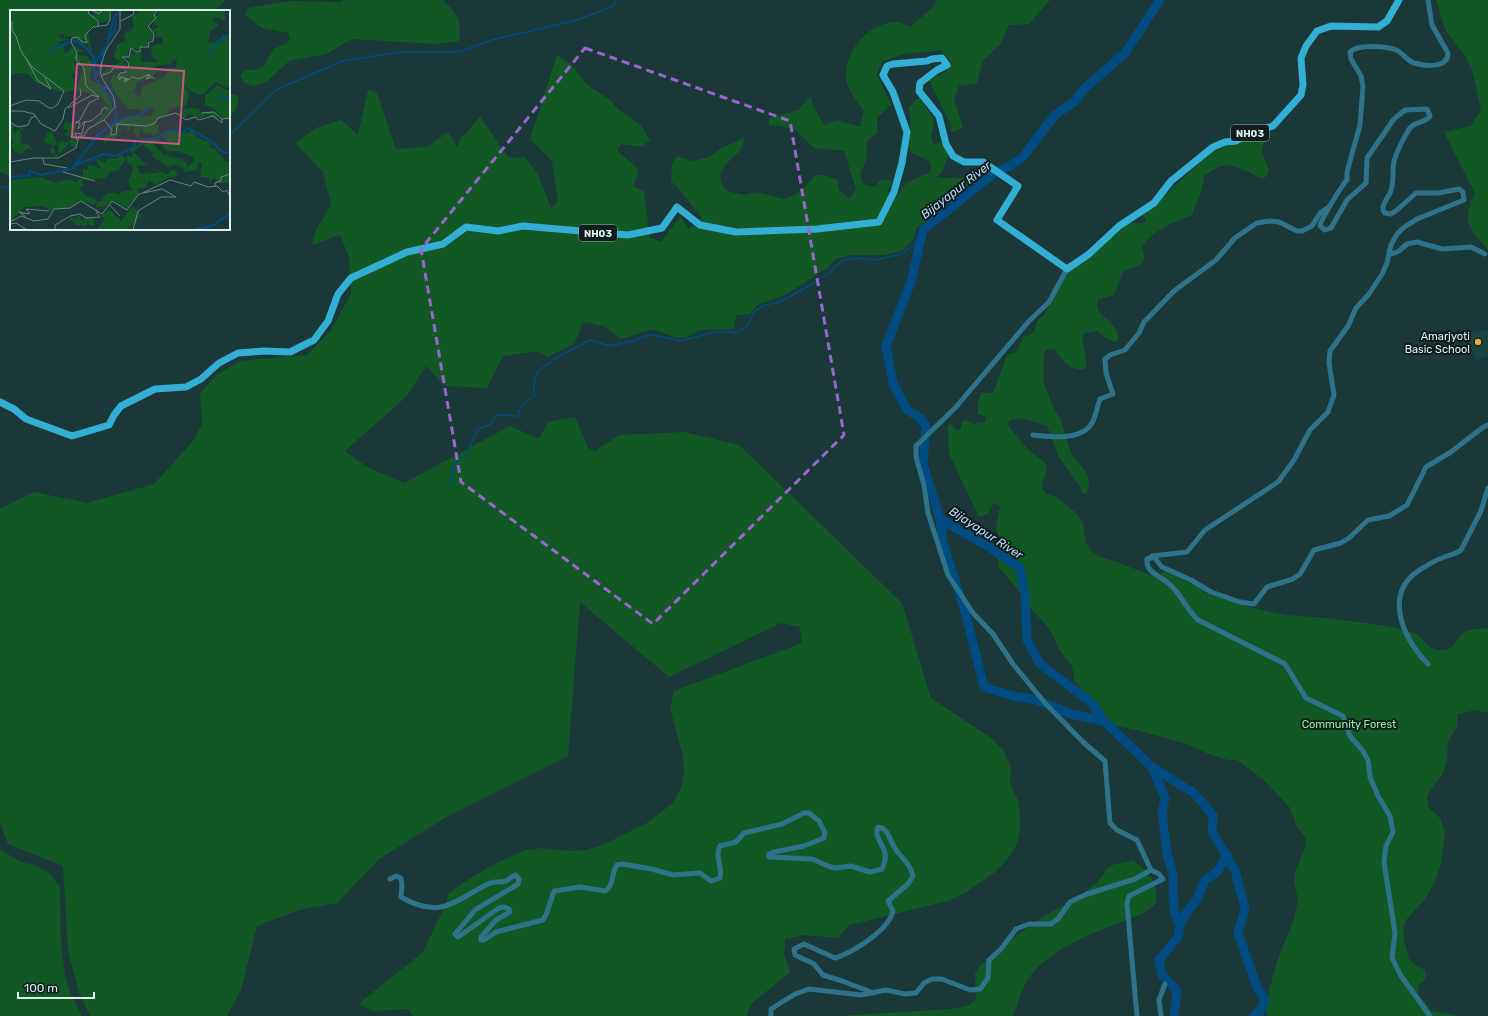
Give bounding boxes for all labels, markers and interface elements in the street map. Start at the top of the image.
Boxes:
inset map [10,10,230,230]
road number: NH03 [1231,125,1269,141]
water label: Bijayapur River [918,158,994,222]
road number: NH03 [579,225,617,241]
place label: Amarjyoti Basic School [1405,330,1470,356]
marker: Amarjyoti Basic School [1473,337,1483,347]
water label: Bijayapur River [947,504,1026,562]
park label: Community Forest [1302,718,1397,731]
scale bar [18,974,94,1000]
text: 100 m [24,981,58,995]

